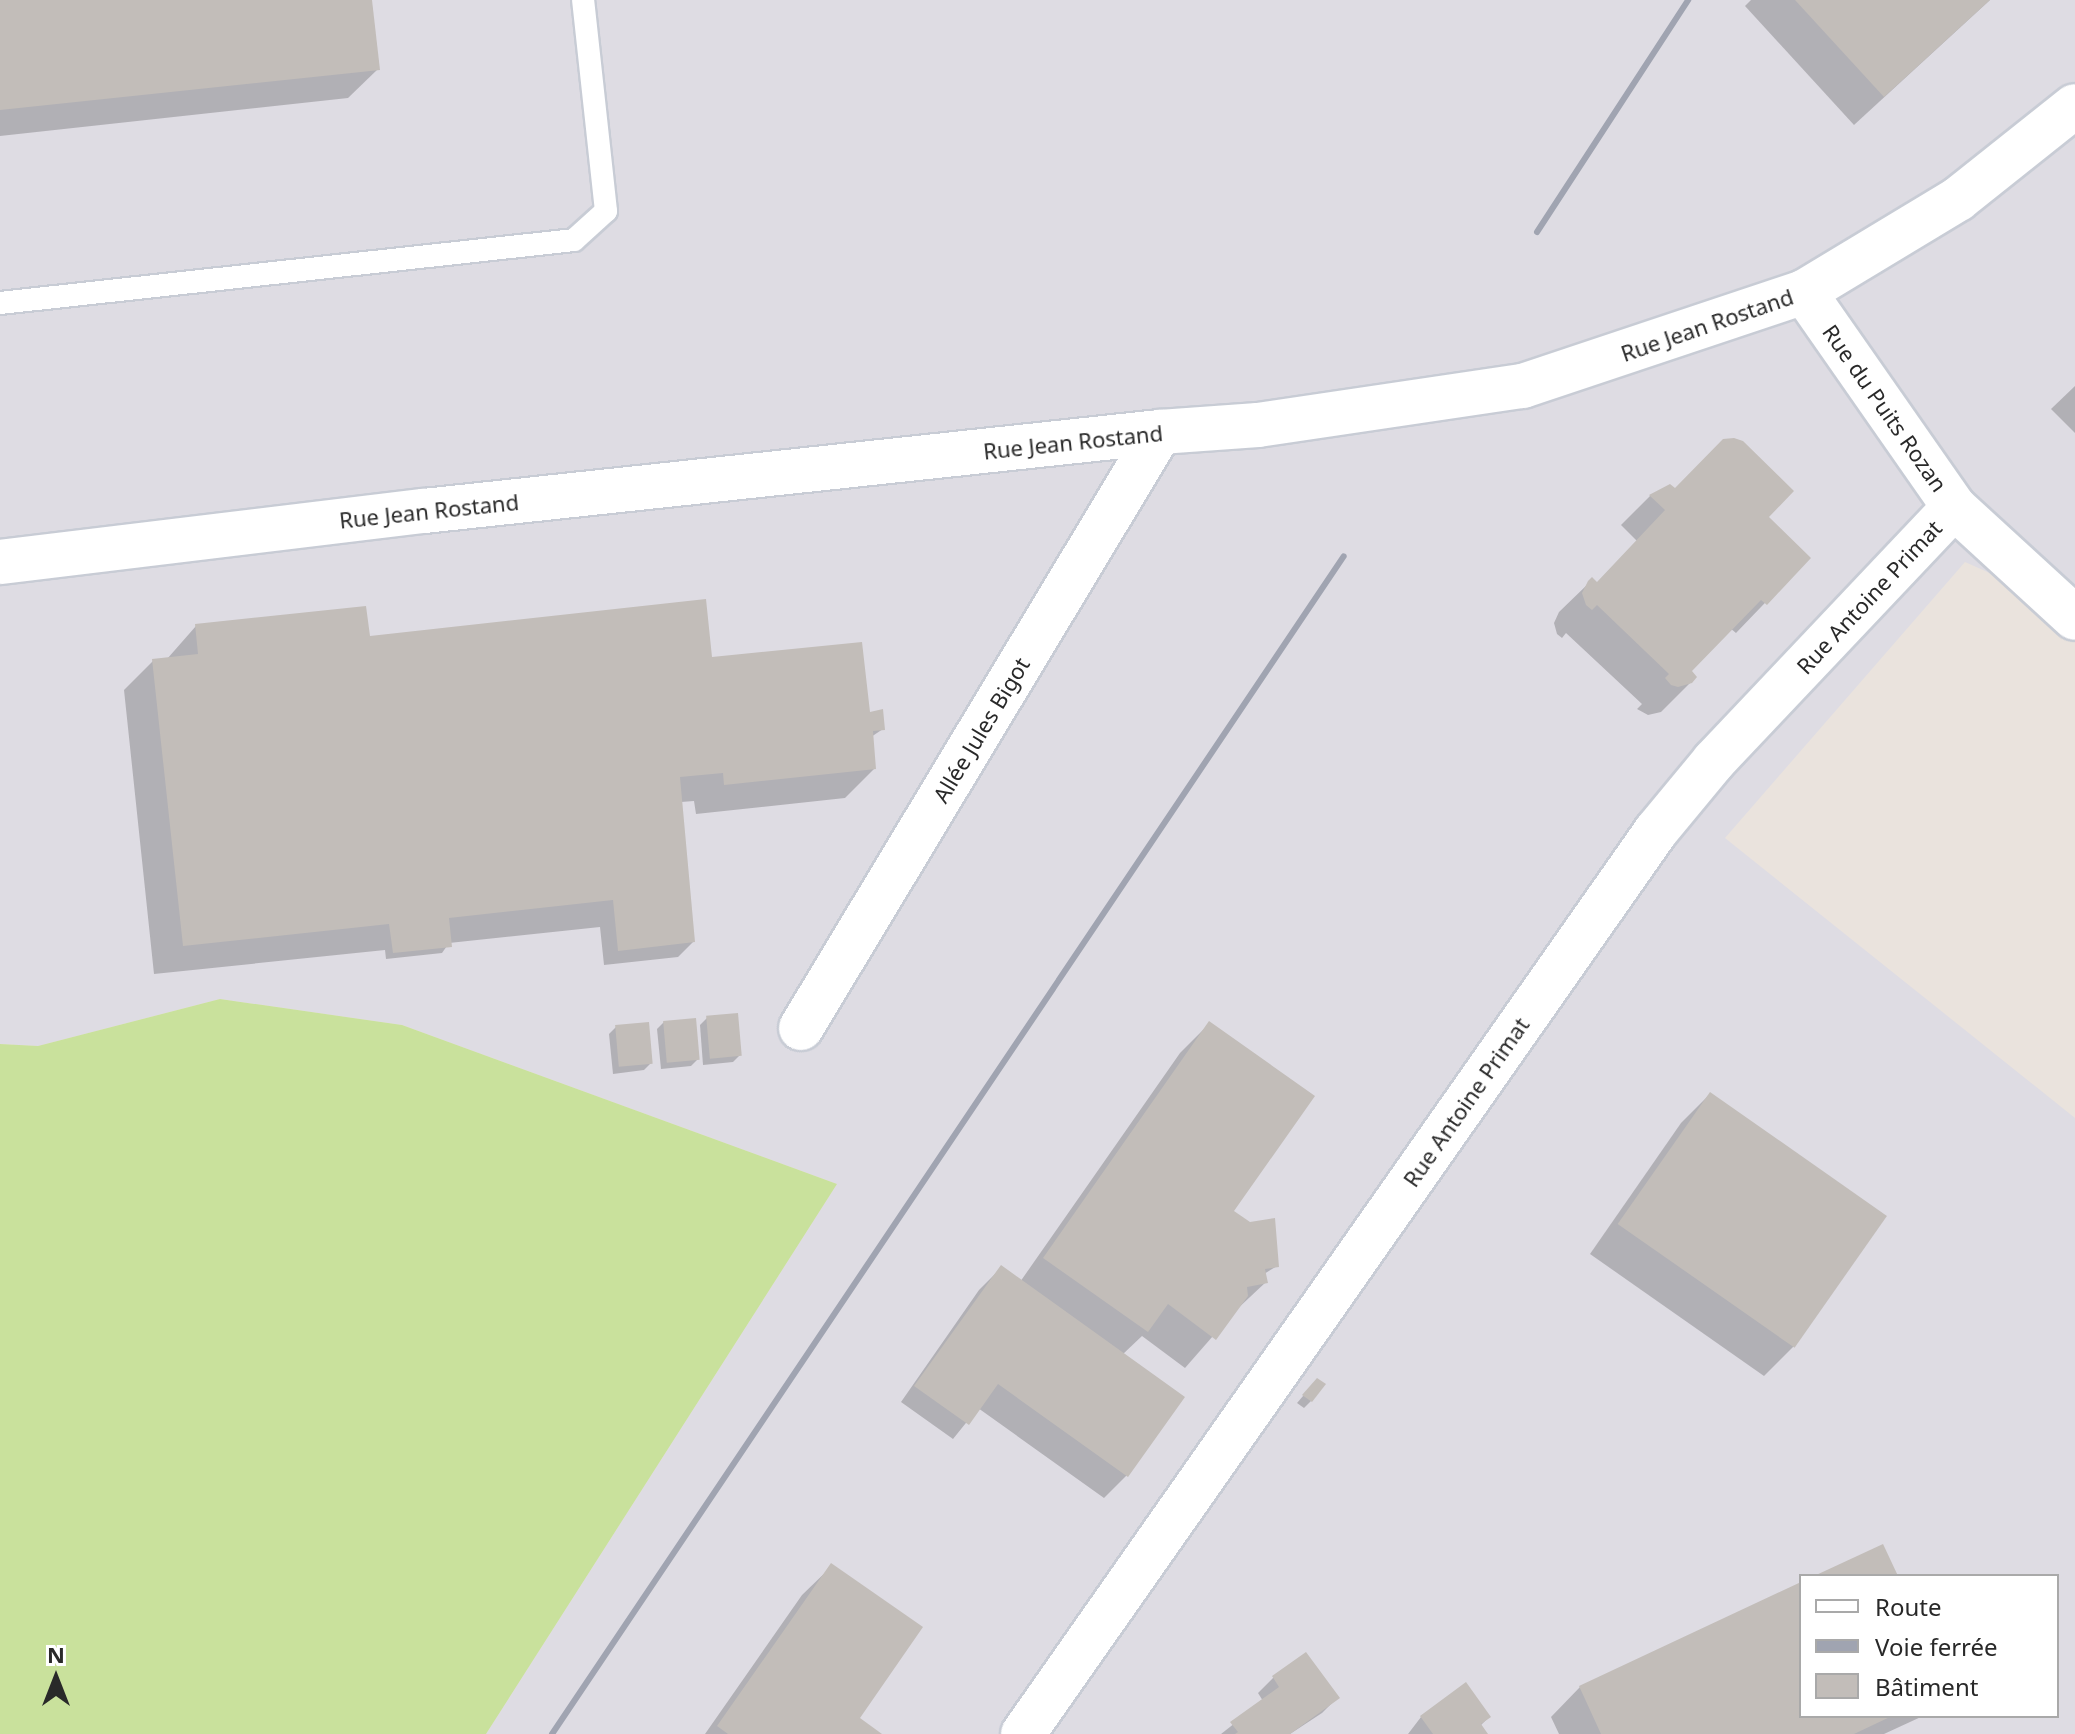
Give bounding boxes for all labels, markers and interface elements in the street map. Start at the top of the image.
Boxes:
street label: Rue Jean Rostand [1617,283,1797,367]
street label: Rue du Puits Rozan [1817,319,1953,497]
street label: Rue Jean Rostand [982,419,1164,465]
street label: Rue Jean Rostand [338,488,520,534]
street label: Rue Antoine Primat [1791,515,1947,679]
street label: Allée Jules Bigot [927,653,1035,807]
street label: Rue Antoine Primat [1398,1012,1534,1192]
legend [1799,1574,2059,1718]
text: Route [1875,1590,1941,1623]
text: Voie ferrée [1875,1630,1998,1663]
north arrow [16,1638,96,1718]
text: N [47,1639,65,1669]
text: Bâtiment [1875,1670,1978,1703]

